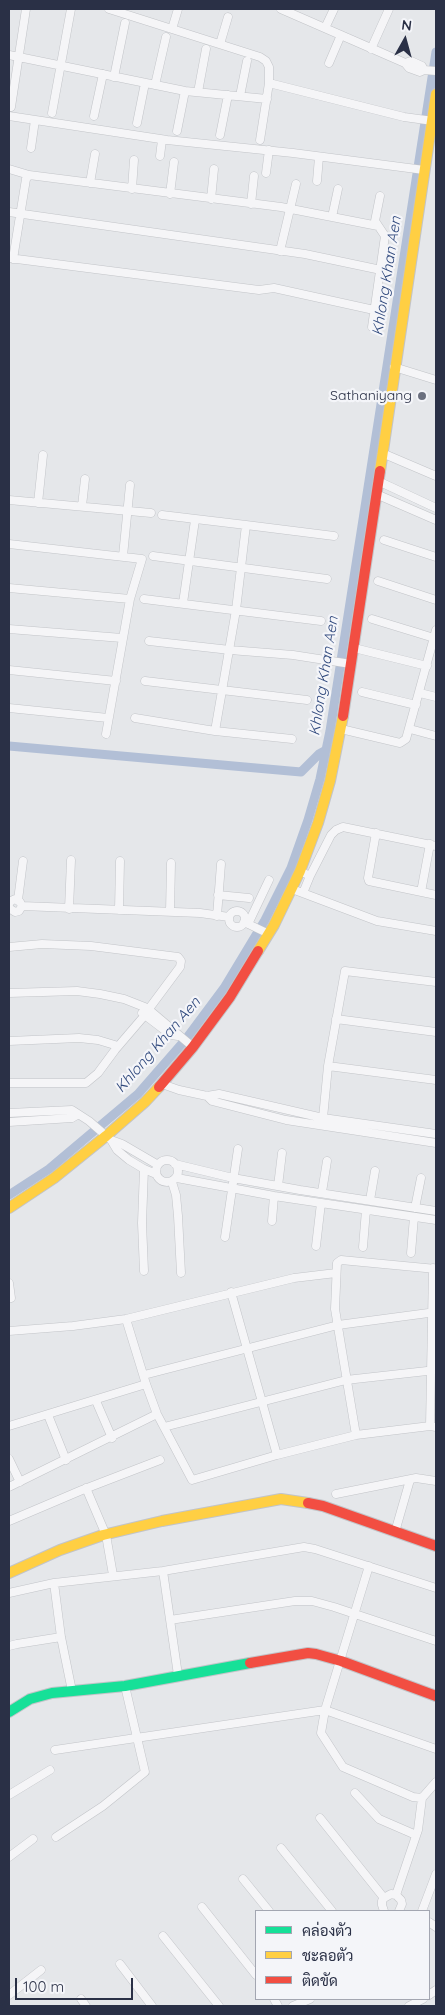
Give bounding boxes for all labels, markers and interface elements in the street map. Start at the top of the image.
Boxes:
north arrow [380,15,430,65]
text: N [401,16,413,35]
water label: Khlong Khan Aen [369,215,405,337]
place label: Sathaniyang [330,388,412,404]
marker: Sathaniyang [416,390,428,402]
water label: Khlong Khan Aen [306,615,342,737]
water label: Khlong Khan Aen [112,994,204,1096]
legend [255,1910,430,2000]
text: คล่องตัว [302,1921,352,1940]
text: ชะลอตัว [302,1946,353,1965]
scale bar [18,1968,135,2000]
text: ติดขัด [302,1971,338,1990]
text: 100 m [23,1977,64,1996]

